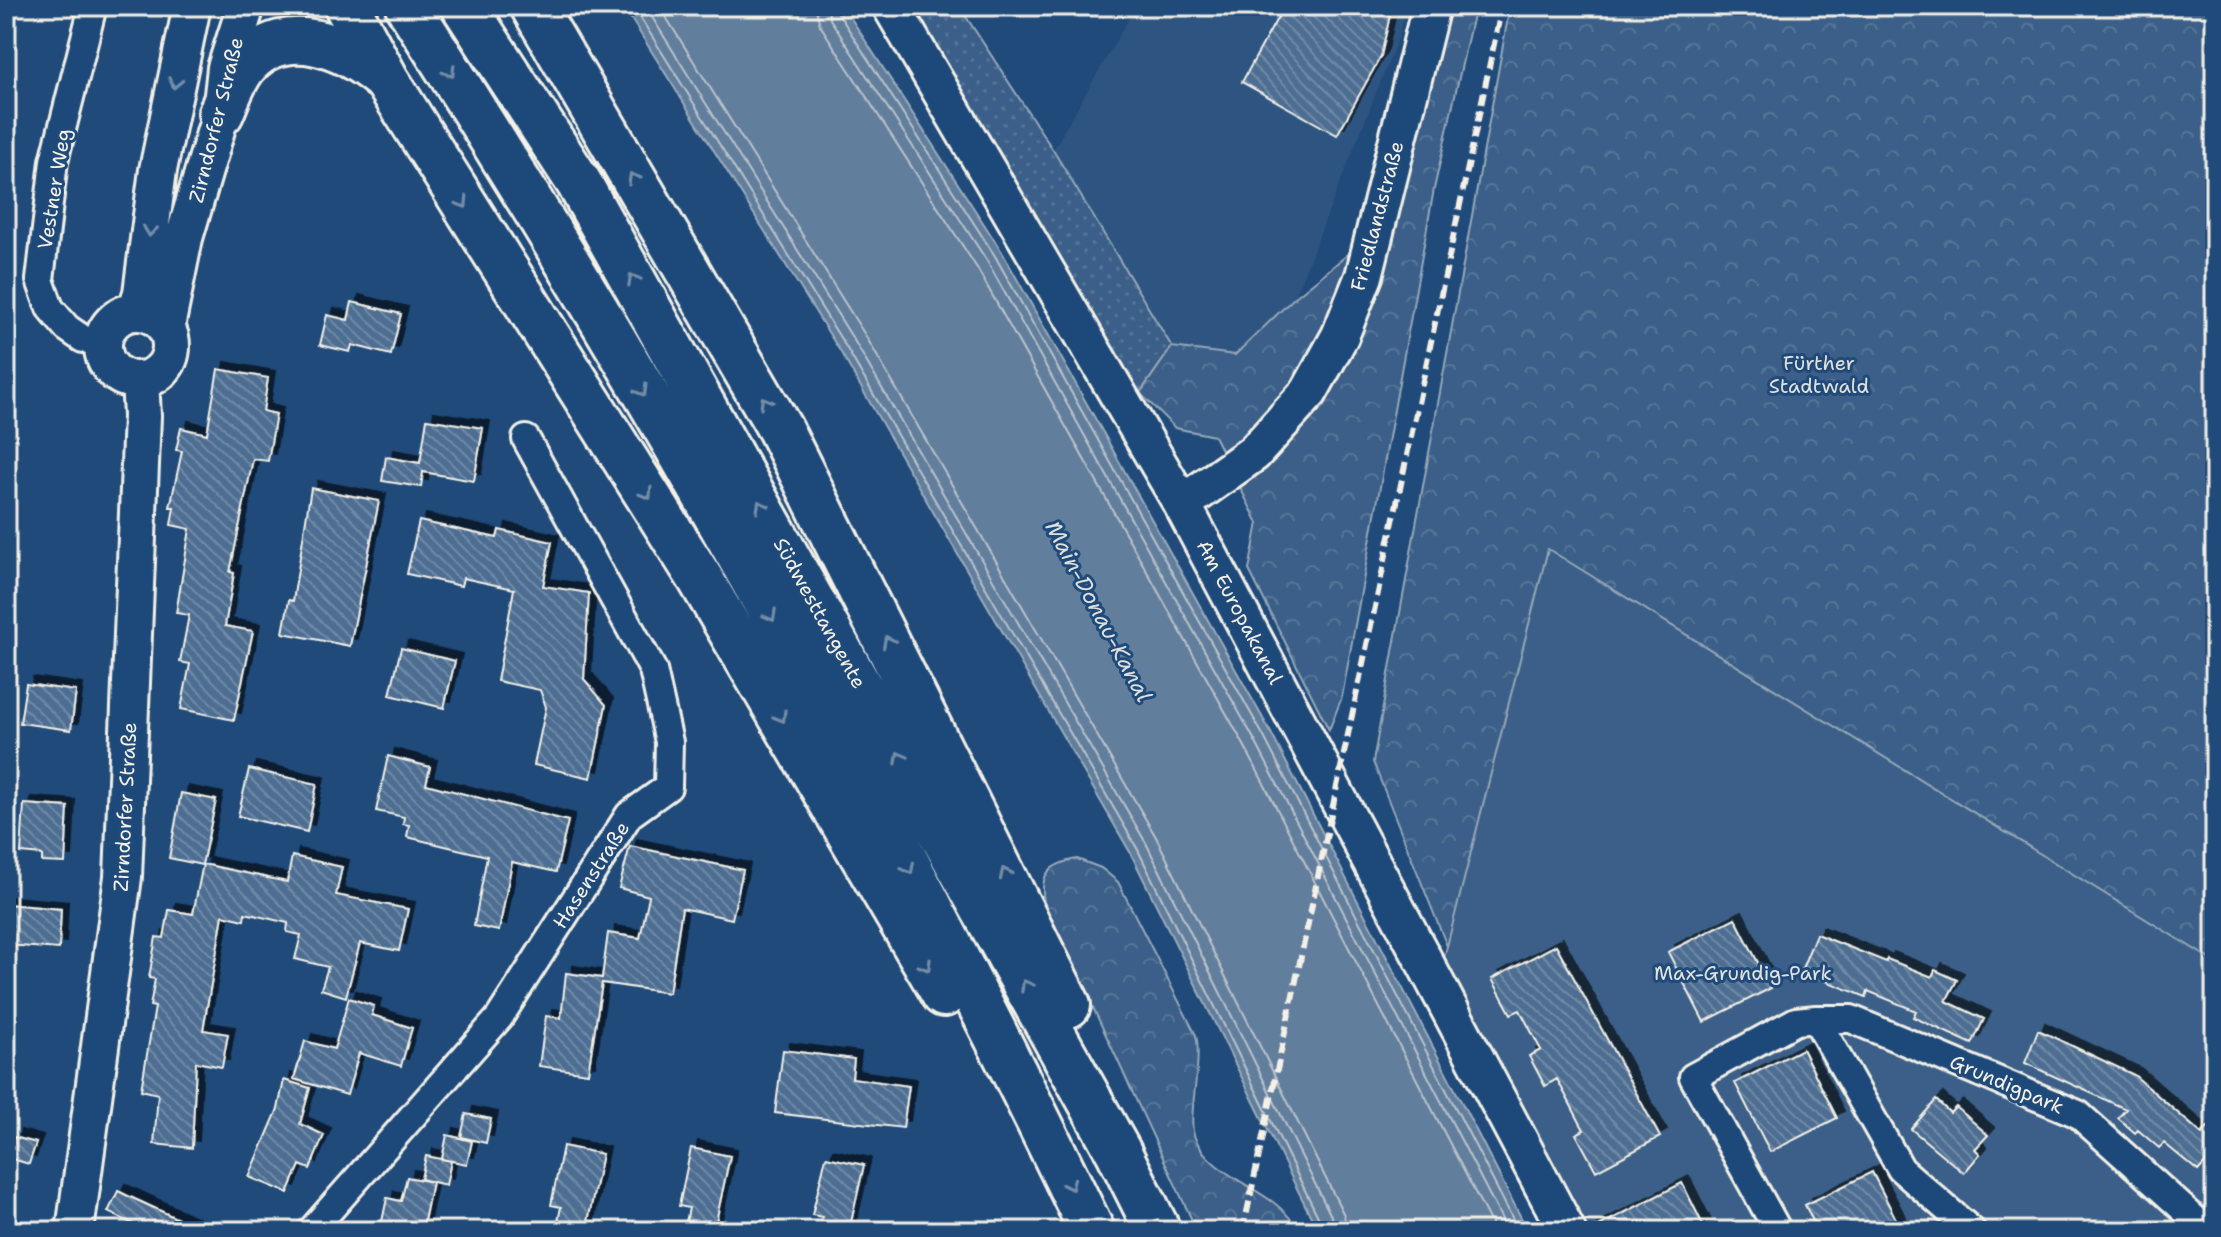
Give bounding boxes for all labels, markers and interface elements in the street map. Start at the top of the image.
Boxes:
street label: Zirndorfer Straße [183,35,249,205]
one-way arrow [441,63,456,78]
one-way arrow [167,75,184,89]
street label: Vestner Weg [32,127,76,251]
street label: Friedlandstraße [1344,138,1410,294]
one-way arrow [627,172,643,187]
one-way arrow [454,194,469,209]
one-way arrow [142,224,159,238]
one-way arrow [627,273,643,288]
park label: Fürther Stadtwald [1769,350,1870,399]
one-way arrow [632,382,648,397]
one-way arrow [759,396,775,411]
one-way arrow [637,485,652,500]
one-way arrow [755,499,770,514]
water label: Main-Donau-Kanal [1039,516,1159,707]
street label: Südwesttangente [768,533,872,693]
street label: Am Europakanal [1191,535,1289,689]
one-way arrow [761,607,777,622]
one-way arrow [883,634,898,649]
one-way arrow [771,708,787,723]
street label: Zirndorfer Straße [108,722,142,892]
one-way arrow [894,752,910,766]
street label: Hasenstraße [547,816,635,934]
one-way arrow [900,860,915,875]
one-way arrow [999,867,1015,881]
one-way arrow [916,957,932,972]
park label: Max-Grundig-Park [1654,960,1832,986]
one-way arrow [1020,979,1036,994]
street label: Grundigpark [1946,1048,2068,1120]
one-way arrow [1060,1177,1076,1192]

